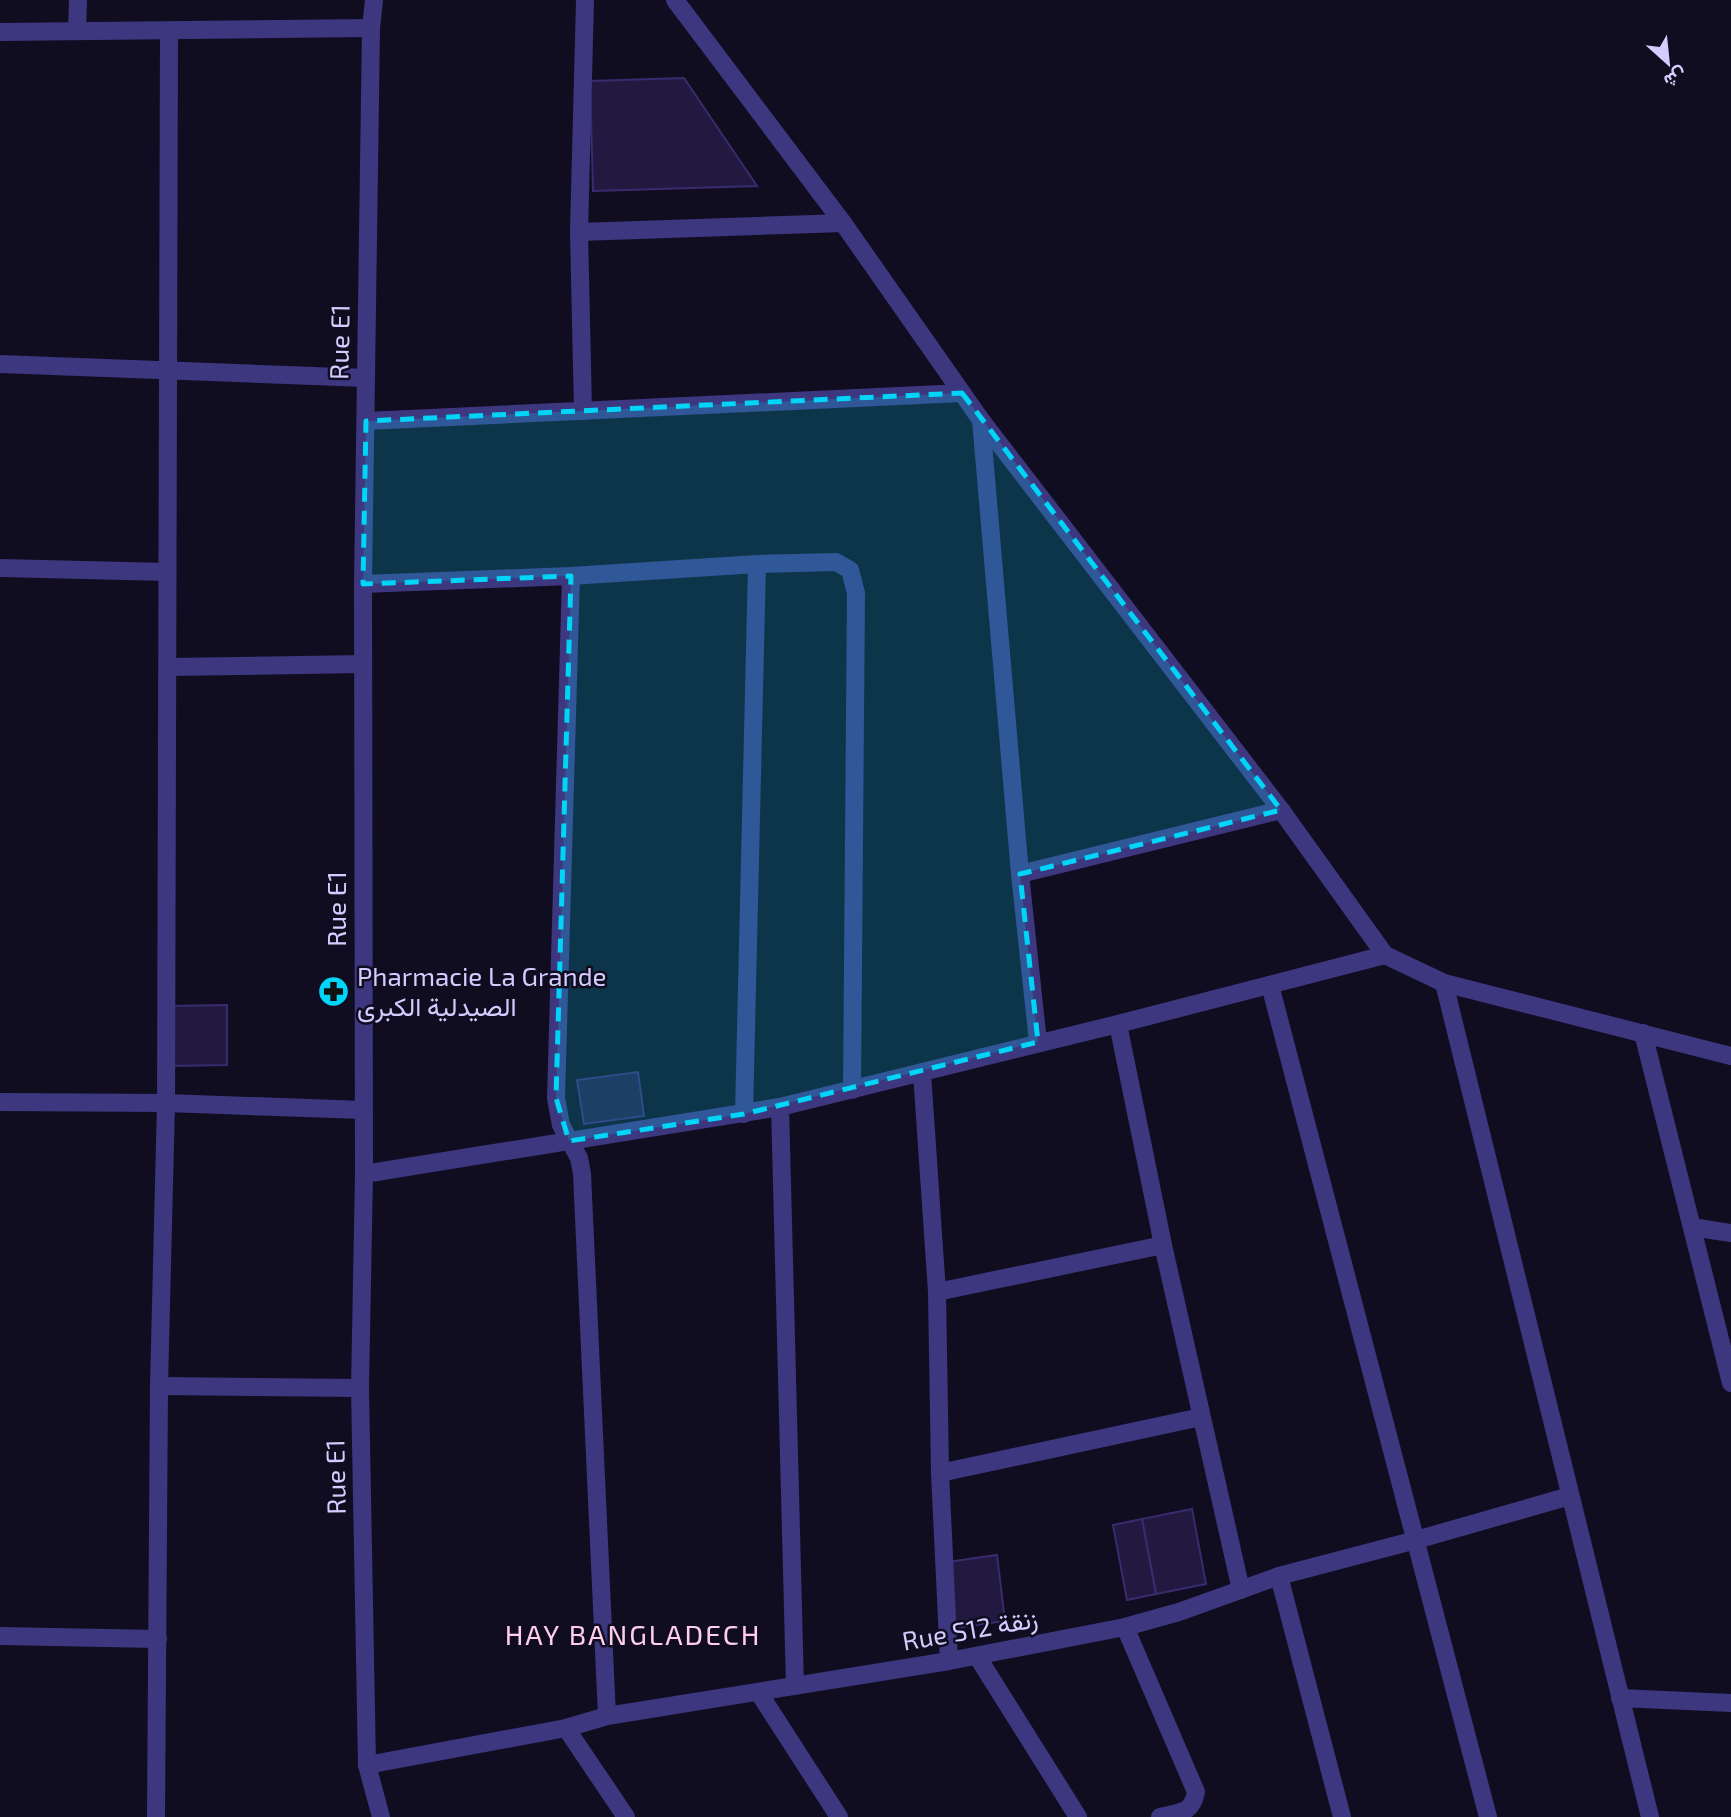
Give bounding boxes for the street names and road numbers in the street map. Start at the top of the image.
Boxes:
street label: Rue E1 [322,304,355,380]
street label: Rue E1 [320,871,351,947]
street label: Rue E1 [318,1439,351,1515]
street label: Rue S12 زنقة [900,1601,1040,1658]

